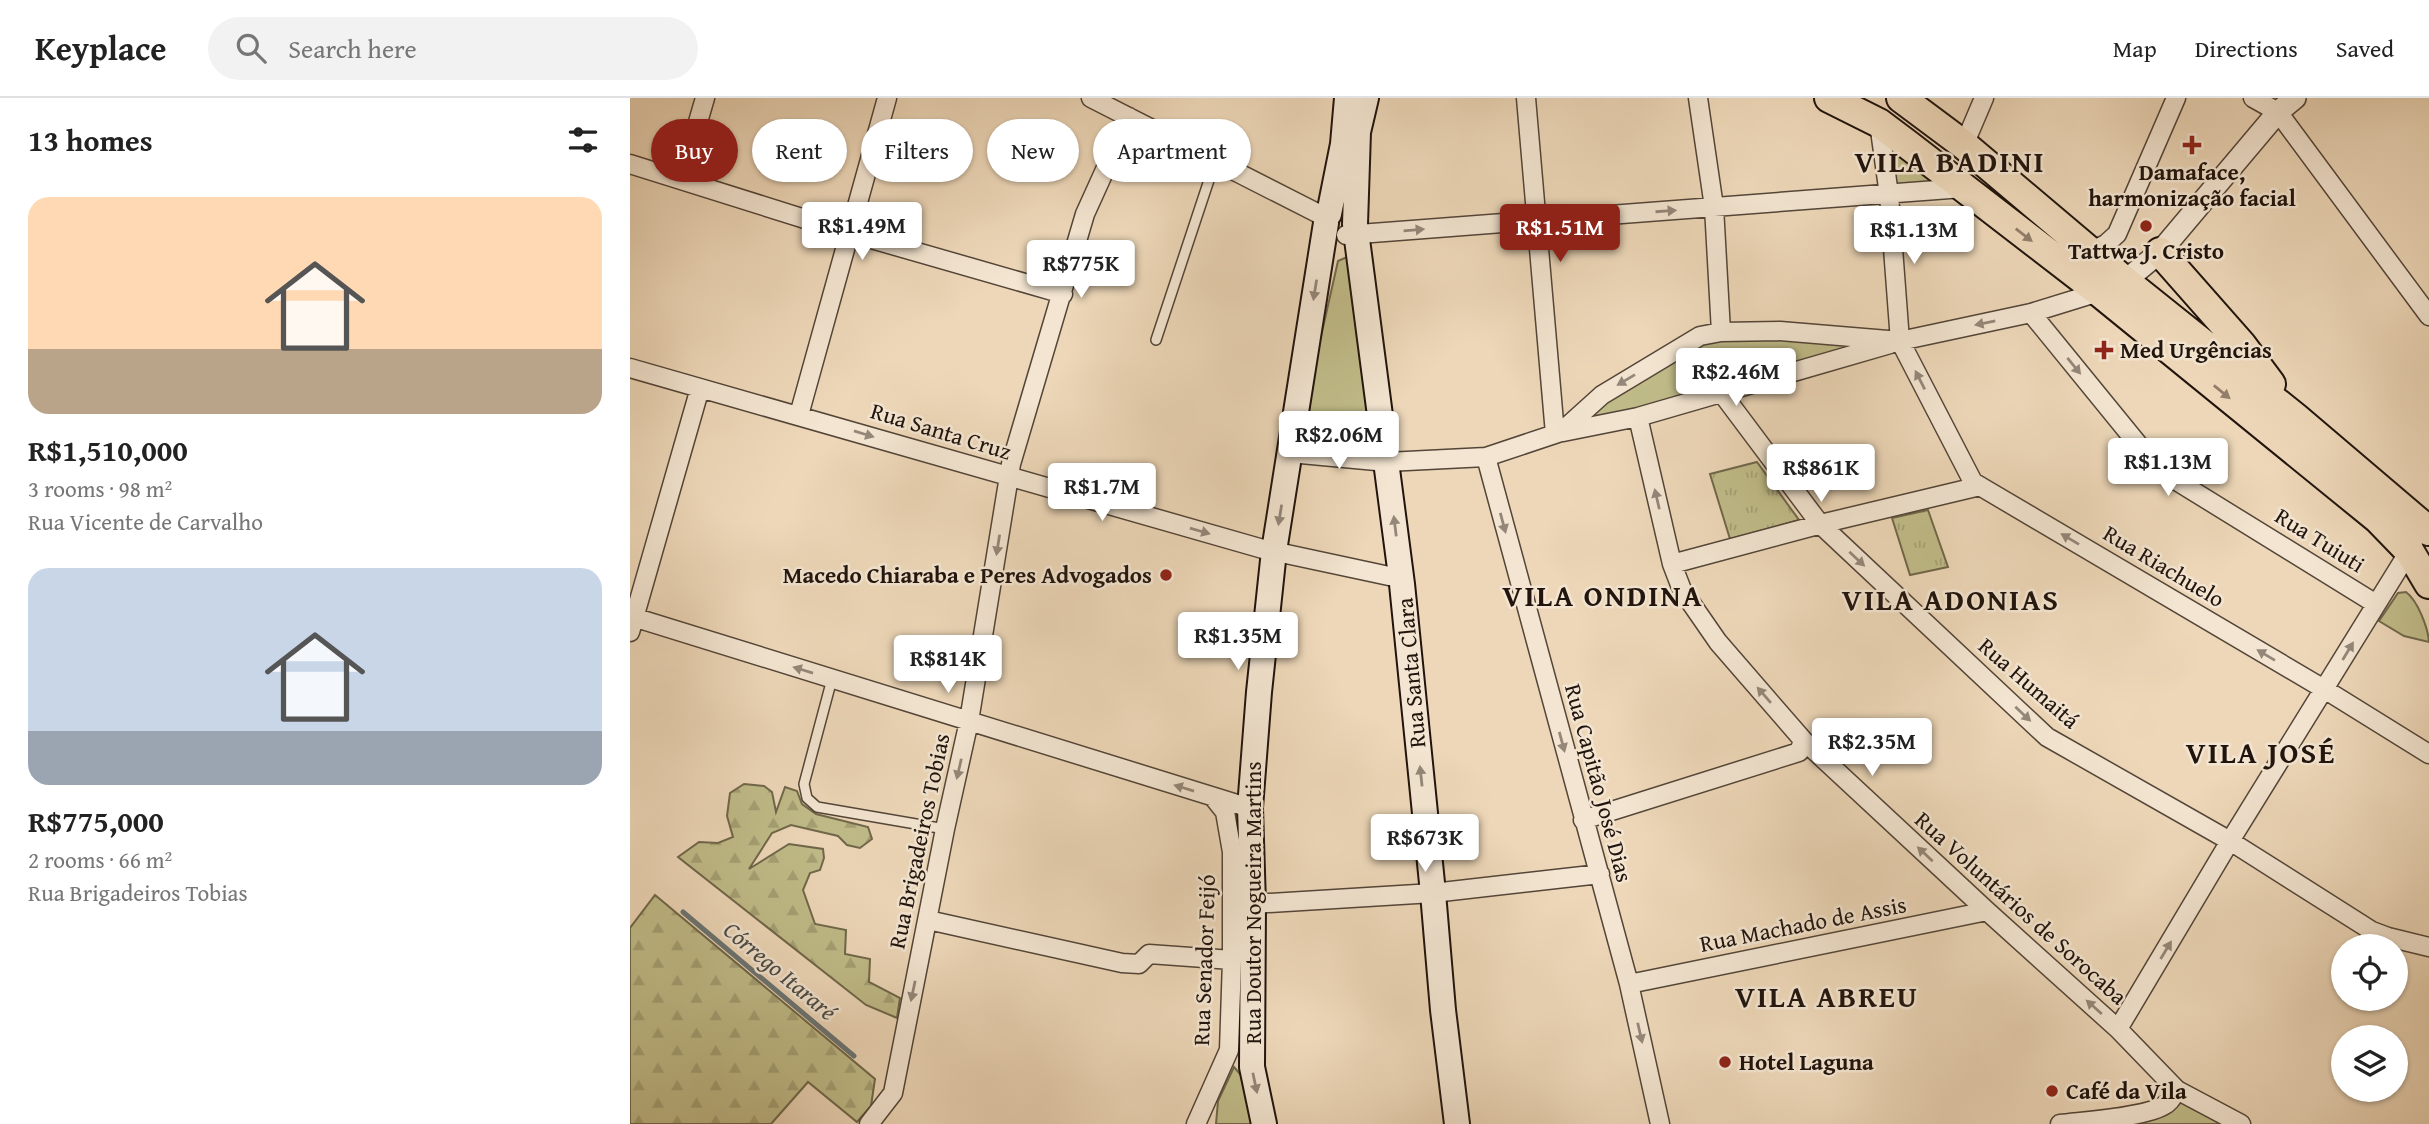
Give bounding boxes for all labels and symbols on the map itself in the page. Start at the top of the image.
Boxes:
marker: Damaface, harmonização facial [2182,135,2202,155]
district label: VILA BADINI [1854,139,2046,183]
place label: Damaface, harmonização facial [2088,155,2296,214]
pin: R$1.49M [797,202,927,262]
pin: R$1.51M [1495,204,1625,264]
one-way arrow [1655,205,1677,216]
pin: R$1.13M [1849,206,1979,266]
marker: Tattwa J. Cristo [2138,218,2154,234]
one-way arrow [1404,224,1426,235]
one-way arrow [2015,228,2033,243]
place label: Tattwa J. Cristo [2068,234,2224,267]
pin: R$775K [1024,240,1138,300]
one-way arrow [1309,279,1320,301]
one-way arrow [1974,317,1996,328]
place label: Med Urgências [2120,333,2272,366]
marker: Med Urgências [2094,340,2114,360]
pin: R$2.46M [1671,348,1801,408]
one-way arrow [2066,357,2081,374]
one-way arrow [1915,370,1926,390]
one-way arrow [1617,374,1636,387]
one-way arrow [2213,384,2230,399]
street label: Rua Santa Cruz [867,394,1015,468]
pin: R$2.06M [1274,412,1404,471]
one-way arrow [854,430,875,440]
pin: R$1.13M [2103,438,2233,498]
pin: R$861K [1764,444,1878,504]
pin: R$1.7M [1045,464,1159,523]
one-way arrow [1651,488,1662,510]
street label: Rua Tuiuti [2269,499,2372,580]
one-way arrow [1274,504,1285,526]
one-way arrow [1498,512,1509,534]
one-way arrow [1390,515,1401,537]
street label: Rua Riachuelo [2097,516,2231,615]
one-way arrow [1190,526,1212,537]
one-way arrow [2061,533,2080,545]
one-way arrow [992,534,1003,556]
one-way arrow [1848,550,1865,566]
place label: Macedo Chiaraba e Peres Advogados [783,558,1152,591]
marker: Macedo Chiaraba e Peres Advogados [1158,567,1174,583]
district label: VILA ONDINA [1502,573,1704,617]
district label: VILA ADONIAS [1842,577,2060,621]
street label: Rua Santa Clara [1387,596,1434,750]
pin: R$1.35M [1173,612,1303,672]
street label: Rua Humaitá [1972,629,2087,736]
pin: R$814K [891,636,1005,695]
one-way arrow [2342,641,2354,660]
one-way arrow [2257,649,2276,661]
one-way arrow [793,664,814,674]
street label: Rua Capitão José Dias [1557,680,1642,886]
one-way arrow [1757,686,1772,703]
one-way arrow [2014,706,2032,722]
pin: R$2.35M [1807,718,1937,778]
street label: Rua Brigadeiros Tobias [880,730,957,952]
district label: VILA JOSÉ [2186,730,2336,774]
one-way arrow [1557,732,1568,754]
one-way arrow [953,758,964,780]
street label: Rua Doutor Nogueira Martins [1236,761,1269,1045]
one-way arrow [1415,765,1426,787]
one-way arrow [1174,783,1195,793]
street label: Rua Voluntários de Sorocaba [1908,803,2135,1012]
pin: R$673K [1368,814,1482,874]
one-way arrow [1917,846,1934,863]
street label: Rua Senador Feijó [1184,874,1223,1046]
street label: Rua Machado de Assis [1697,887,1909,960]
water label: Córrego Itararé [716,913,846,1029]
one-way arrow [2159,940,2172,959]
district label: VILA ABREU [1735,974,1919,1018]
one-way arrow [907,980,918,1002]
one-way arrow [2085,999,2103,1015]
one-way arrow [1635,1022,1646,1044]
place label: Hotel Laguna [1739,1045,1874,1078]
marker: Hotel Laguna [1717,1054,1733,1070]
one-way arrow [1250,1072,1261,1094]
place label: Café da Vila [2066,1074,2187,1107]
marker: Café da Vila [2044,1083,2060,1099]

